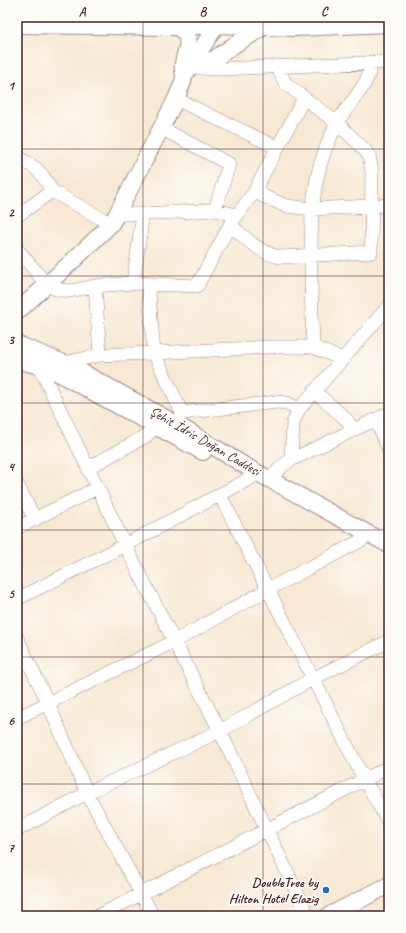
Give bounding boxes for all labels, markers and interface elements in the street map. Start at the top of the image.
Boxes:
text: A [79,4,87,20]
text: B [200,4,208,20]
text: C [321,4,329,20]
text: 1 [8,78,16,94]
text: 2 [8,205,15,221]
text: 3 [8,332,15,348]
street label: Şehit İdris Doğan Caddesi [147,403,265,481]
text: 4 [8,459,16,475]
text: 5 [8,586,15,602]
text: 6 [8,713,15,729]
text: 7 [8,840,15,856]
place label: DoubleTree by Hilton Hotel Elazig [229,874,320,907]
marker: DoubleTree by Hilton Hotel Elazig [321,885,331,895]

